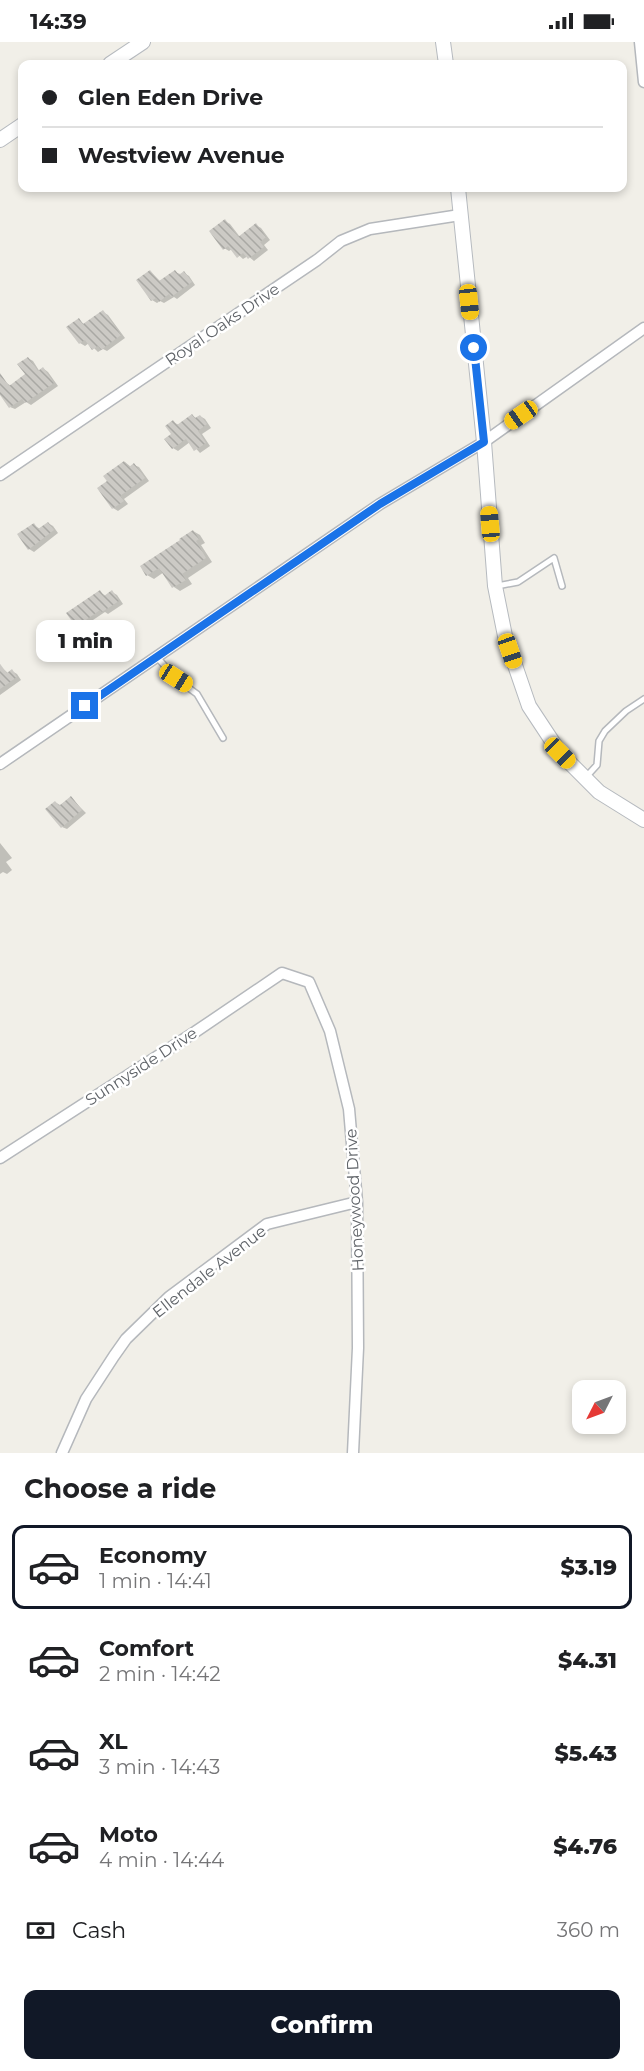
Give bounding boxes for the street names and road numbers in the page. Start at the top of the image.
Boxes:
street label: Royal Oaks Drive [162,279,283,370]
street label: Sunnyside Drive [82,1023,201,1110]
street label: Honeywood Drive [341,1128,368,1272]
street label: Ellendale Avenue [149,1221,270,1322]

